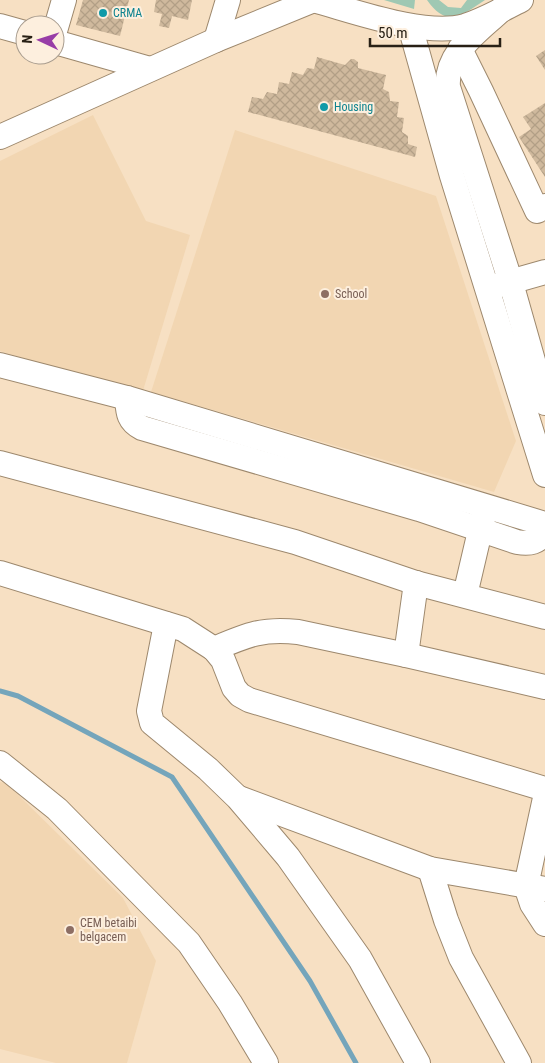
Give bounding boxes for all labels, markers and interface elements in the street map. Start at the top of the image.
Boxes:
place label: CRMA [113,6,142,20]
marker: CRMA [97,7,109,19]
north arrow [15,15,65,65]
scale bar [370,15,500,47]
text: 50 m [378,24,408,42]
text: N [19,34,35,44]
place label: Housing [334,100,373,114]
marker: Housing [318,101,330,113]
place label: School [335,287,367,301]
marker: School [319,288,331,300]
place label: CEM betaibi belgacem [80,916,137,944]
marker: CEM betaibi belgacem [64,924,76,936]

